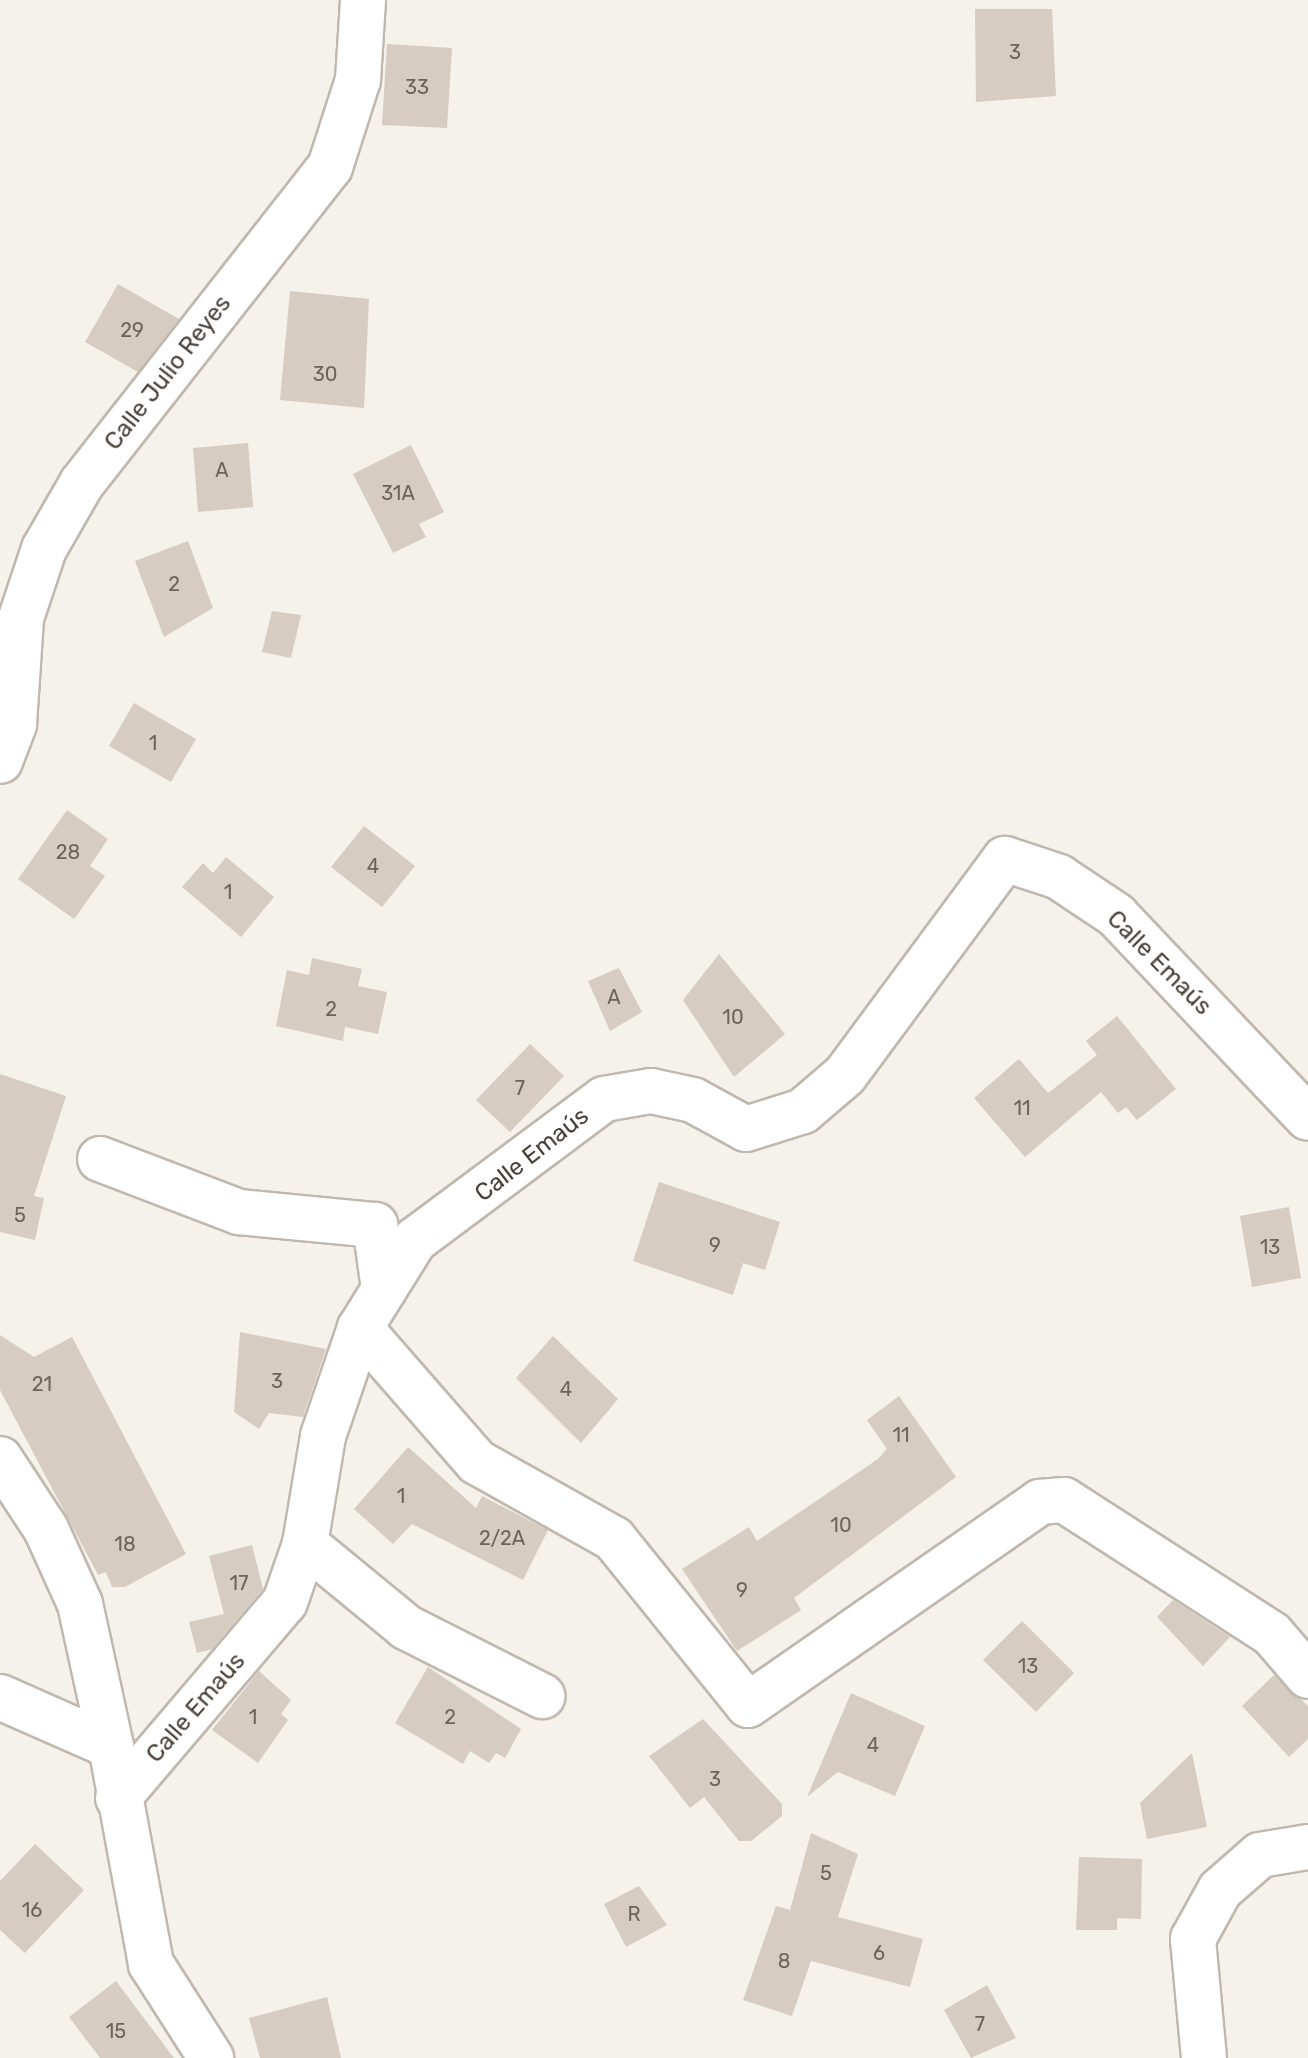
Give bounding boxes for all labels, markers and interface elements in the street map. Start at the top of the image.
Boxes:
house number: 3 [1009,40,1021,64]
house number: 33 [405,75,429,99]
street label: Calle Julio Reyes [99,290,237,456]
house number: 29 [120,318,144,342]
house number: 30 [313,362,337,386]
house number: A [215,458,229,482]
house number: 31A [381,481,415,505]
house number: 2 [168,572,180,596]
house number: 1 [149,731,157,755]
house number: 28 [56,840,80,864]
house number: 4 [367,854,379,878]
house number: 1 [224,880,232,904]
street label: Calle Emaús [1101,905,1217,1021]
house number: A [607,985,621,1009]
house number: 2 [325,997,337,1021]
house number: 10 [722,1005,744,1029]
house number: 7 [515,1076,525,1100]
house number: 11 [1013,1096,1031,1120]
street label: Calle Emaús [470,1102,594,1208]
house number: 5 [14,1203,26,1227]
house number: 9 [709,1233,721,1257]
house number: 13 [1260,1235,1280,1259]
house number: 3 [271,1369,283,1393]
house number: 21 [32,1372,52,1396]
house number: 4 [560,1377,572,1401]
house number: 11 [892,1423,910,1447]
house number: 1 [397,1484,405,1508]
house number: 10 [830,1513,852,1537]
house number: 2/2A [479,1526,525,1550]
house number: 18 [114,1532,136,1556]
house number: 17 [230,1571,248,1595]
house number: 9 [736,1578,748,1602]
street label: Calle Emaús [141,1647,251,1769]
house number: 13 [1018,1654,1038,1678]
house number: 1 [249,1705,257,1729]
house number: 2 [444,1705,456,1729]
house number: 4 [867,1733,879,1757]
house number: 3 [709,1767,721,1791]
house number: 5 [820,1861,832,1885]
house number: 16 [22,1898,42,1922]
house number: R [627,1902,641,1926]
house number: 6 [873,1941,885,1965]
house number: 8 [778,1949,790,1973]
house number: 7 [975,2012,985,2036]
house number: 15 [106,2019,126,2043]

